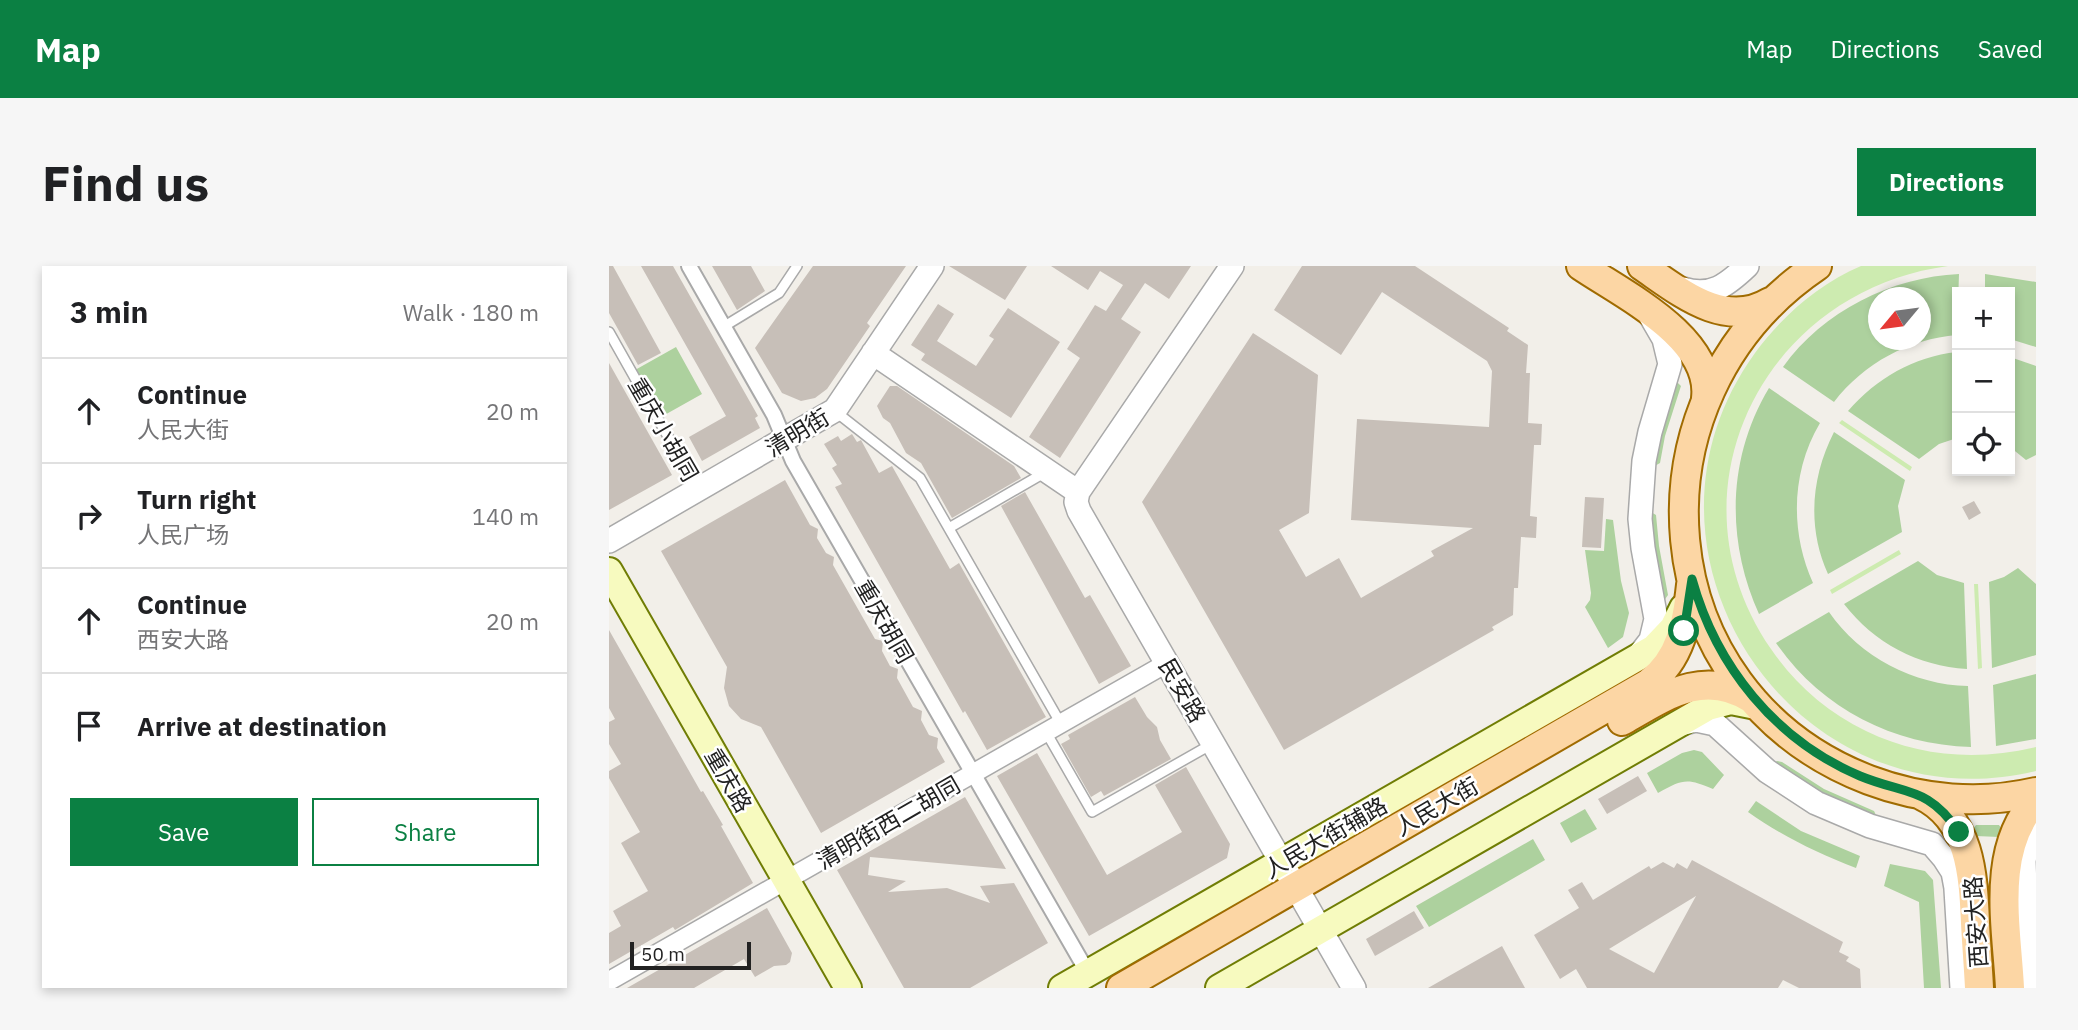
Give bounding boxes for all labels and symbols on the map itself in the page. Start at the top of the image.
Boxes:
north arrow [1868,287,1931,350]
street label: 重庆小胡同 [622,372,706,486]
street label: 清明街 [760,401,834,463]
street label: 重庆胡同 [849,574,921,668]
route start [1668,615,1699,646]
street label: 民安路 [1153,653,1213,727]
street label: 重庆路 [699,743,759,817]
street label: 清明街西二胡同 [811,769,965,875]
street label: 人民大街 [1389,770,1483,842]
street label: 人民大街辅路 [1258,790,1392,884]
route end [1943,816,1974,847]
street label: 西安大路 [1957,875,1993,969]
scale bar [630,939,751,971]

